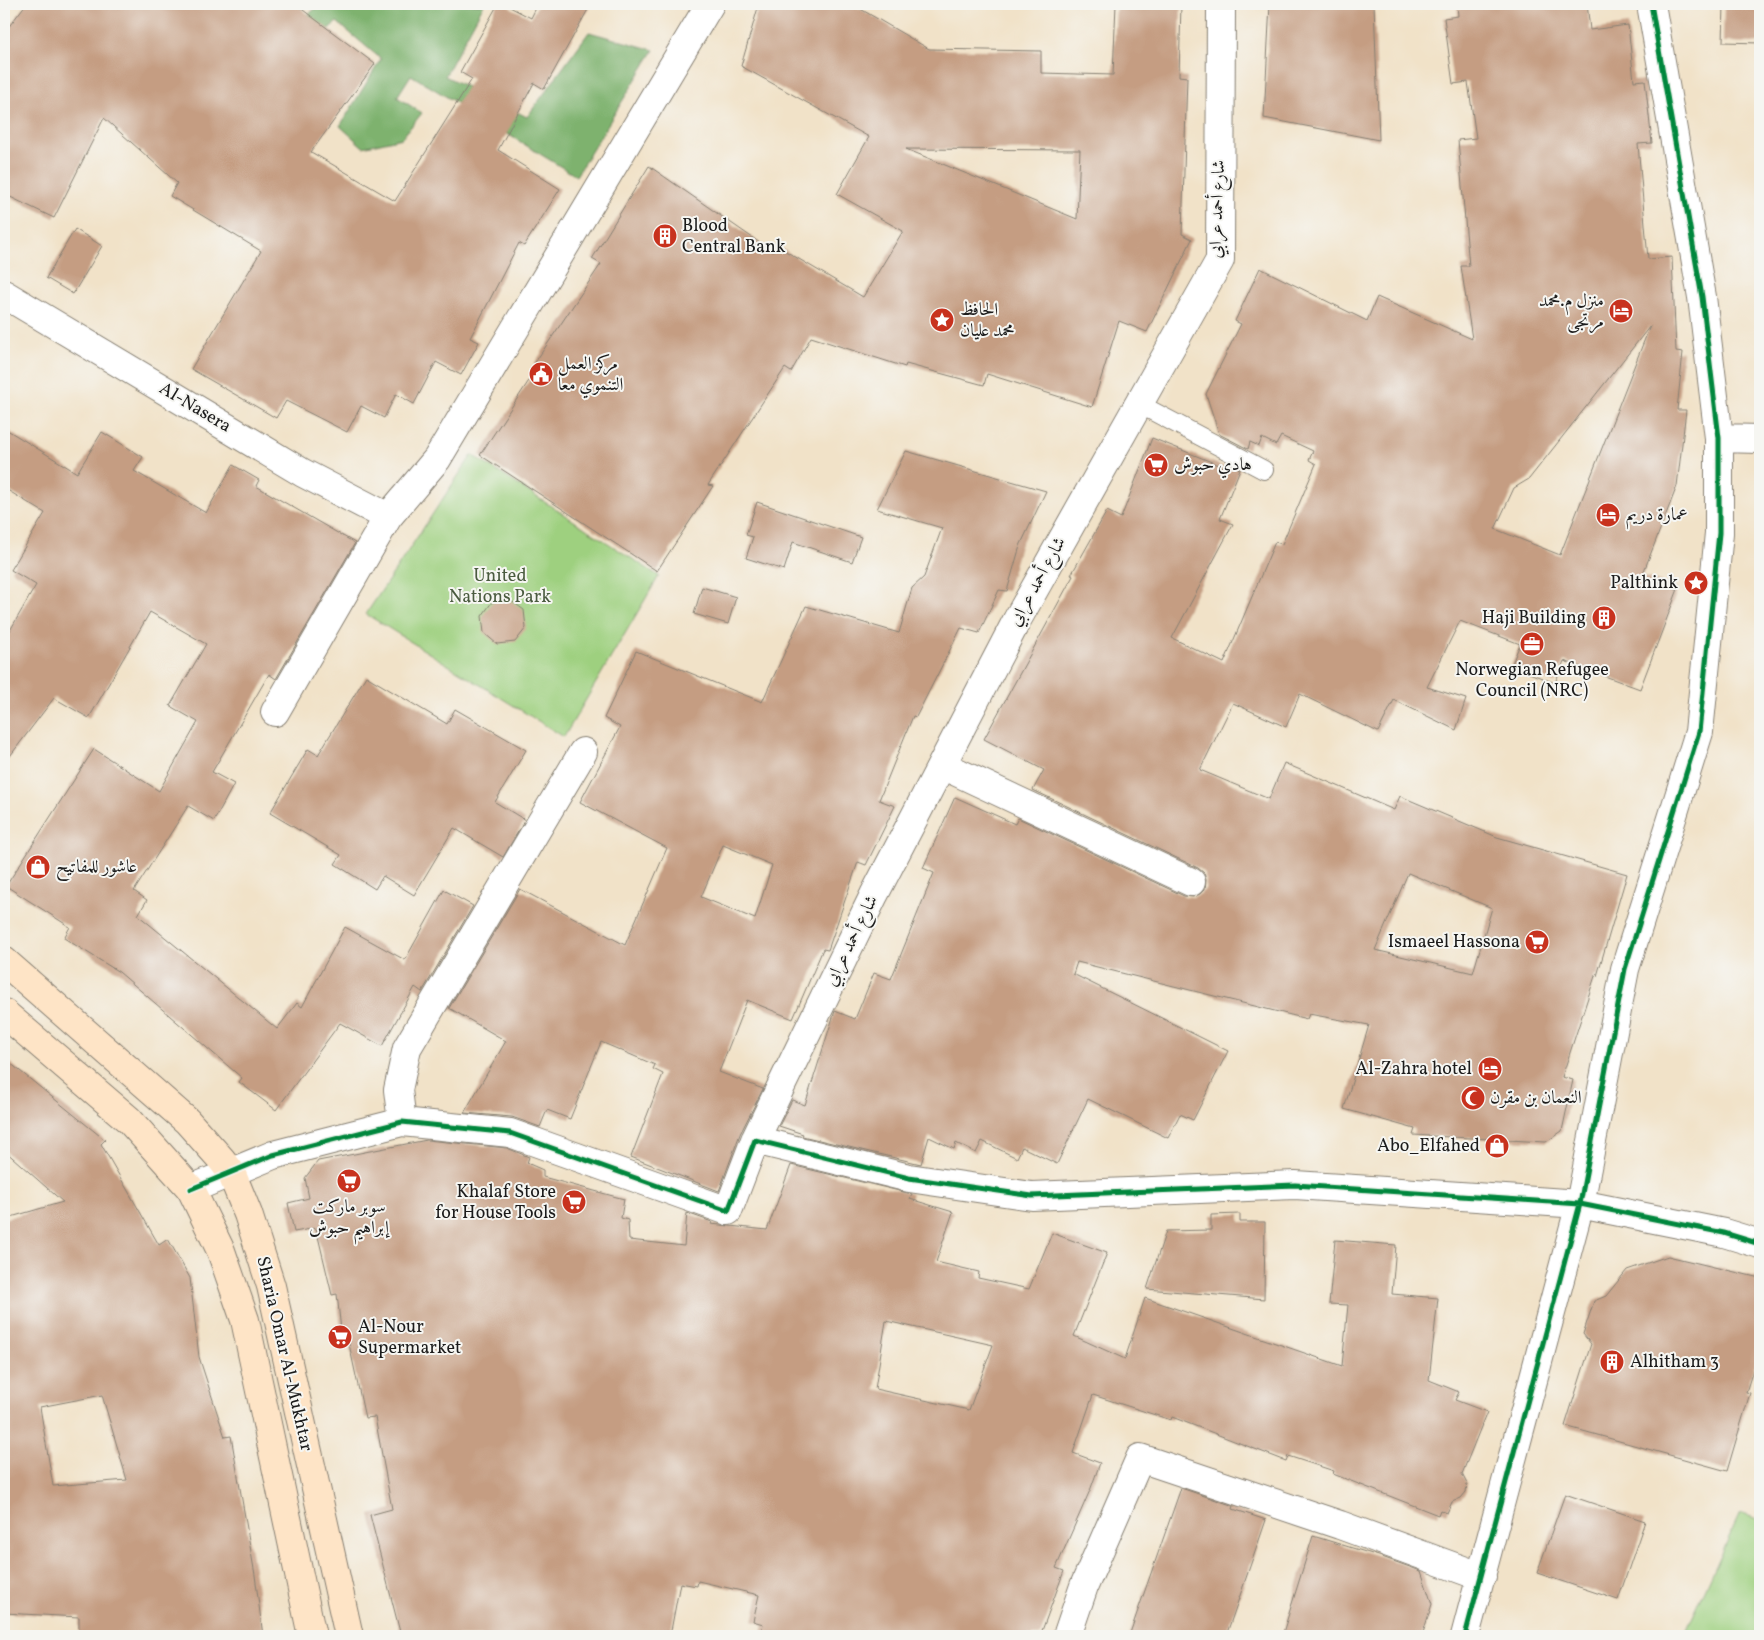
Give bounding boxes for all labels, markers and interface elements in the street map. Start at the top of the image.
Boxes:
street label: شارع أحمد عرابي [1202,159,1233,259]
place label: Blood Central Bank [682,214,786,260]
building icon: Blood Central Bank [652,223,678,249]
place label: منزل م.محمد مرتجى [1539,289,1604,335]
place label: الحافظ محمد عليان [960,298,1015,344]
hotel icon: منزل م.محمد مرتجى [1608,298,1634,324]
place icon: الحافظ محمد عليان [929,307,955,333]
place label: مركز العمل التنموي معا [558,352,624,399]
public building icon: مركز العمل التنموي معا [528,361,554,387]
street label: Al-Nasera [154,377,236,439]
supermarket icon: هادي حبوش [1143,452,1169,478]
place label: هادي حبوش [1174,453,1252,479]
hotel icon: عمارة دريم [1595,502,1621,528]
place label: عمارة دريم [1626,503,1688,530]
street label: شارع أحمد عرابي [1001,532,1074,632]
park label: United Nations Park [449,564,551,610]
place icon: Palthink [1683,570,1709,596]
place label: Palthink [1610,571,1678,596]
building icon: Haji Building [1591,605,1617,631]
place label: Haji Building [1482,606,1586,631]
office icon: Norwegian Refugee Council (NRC) [1519,631,1545,657]
place label: Norwegian Refugee Council (NRC) [1455,658,1609,704]
shop icon: عاشور للمفاتيح [25,854,51,880]
place label: عاشور للمفاتيح [56,855,137,882]
street label: شارع أحمد عرابي [817,890,886,991]
supermarket icon: Ismaeel Hassona [1524,929,1550,955]
place label: Ismaeel Hassona [1388,930,1520,955]
hotel icon: Al-Zahra hotel [1477,1056,1503,1082]
place label: Al-Zahra hotel [1356,1057,1472,1082]
mosque icon: النعمان بن مقرن [1460,1085,1486,1111]
place label: النعمان بن مقرن [1490,1086,1582,1111]
shop icon: Abo_Elfahed [1484,1133,1510,1159]
place label: Abo_Elfahed [1377,1134,1480,1159]
supermarket icon: سوبر ماركت إبراهيم حبوش [336,1168,362,1194]
place label: Khalaf Store for House Tools [435,1180,556,1226]
supermarket icon: Khalaf Store for House Tools [561,1189,587,1215]
place label: سوبر ماركت إبراهيم حبوش [309,1195,390,1245]
street label: Sharia Omar Al-Mukhtar [249,1254,319,1454]
place label: Al-Nour Supermarket [358,1315,461,1361]
supermarket icon: Al-Nour Supermarket [327,1324,353,1350]
building icon: Alhitham 3 [1599,1349,1625,1375]
place label: Alhitham 3 [1630,1350,1719,1375]

